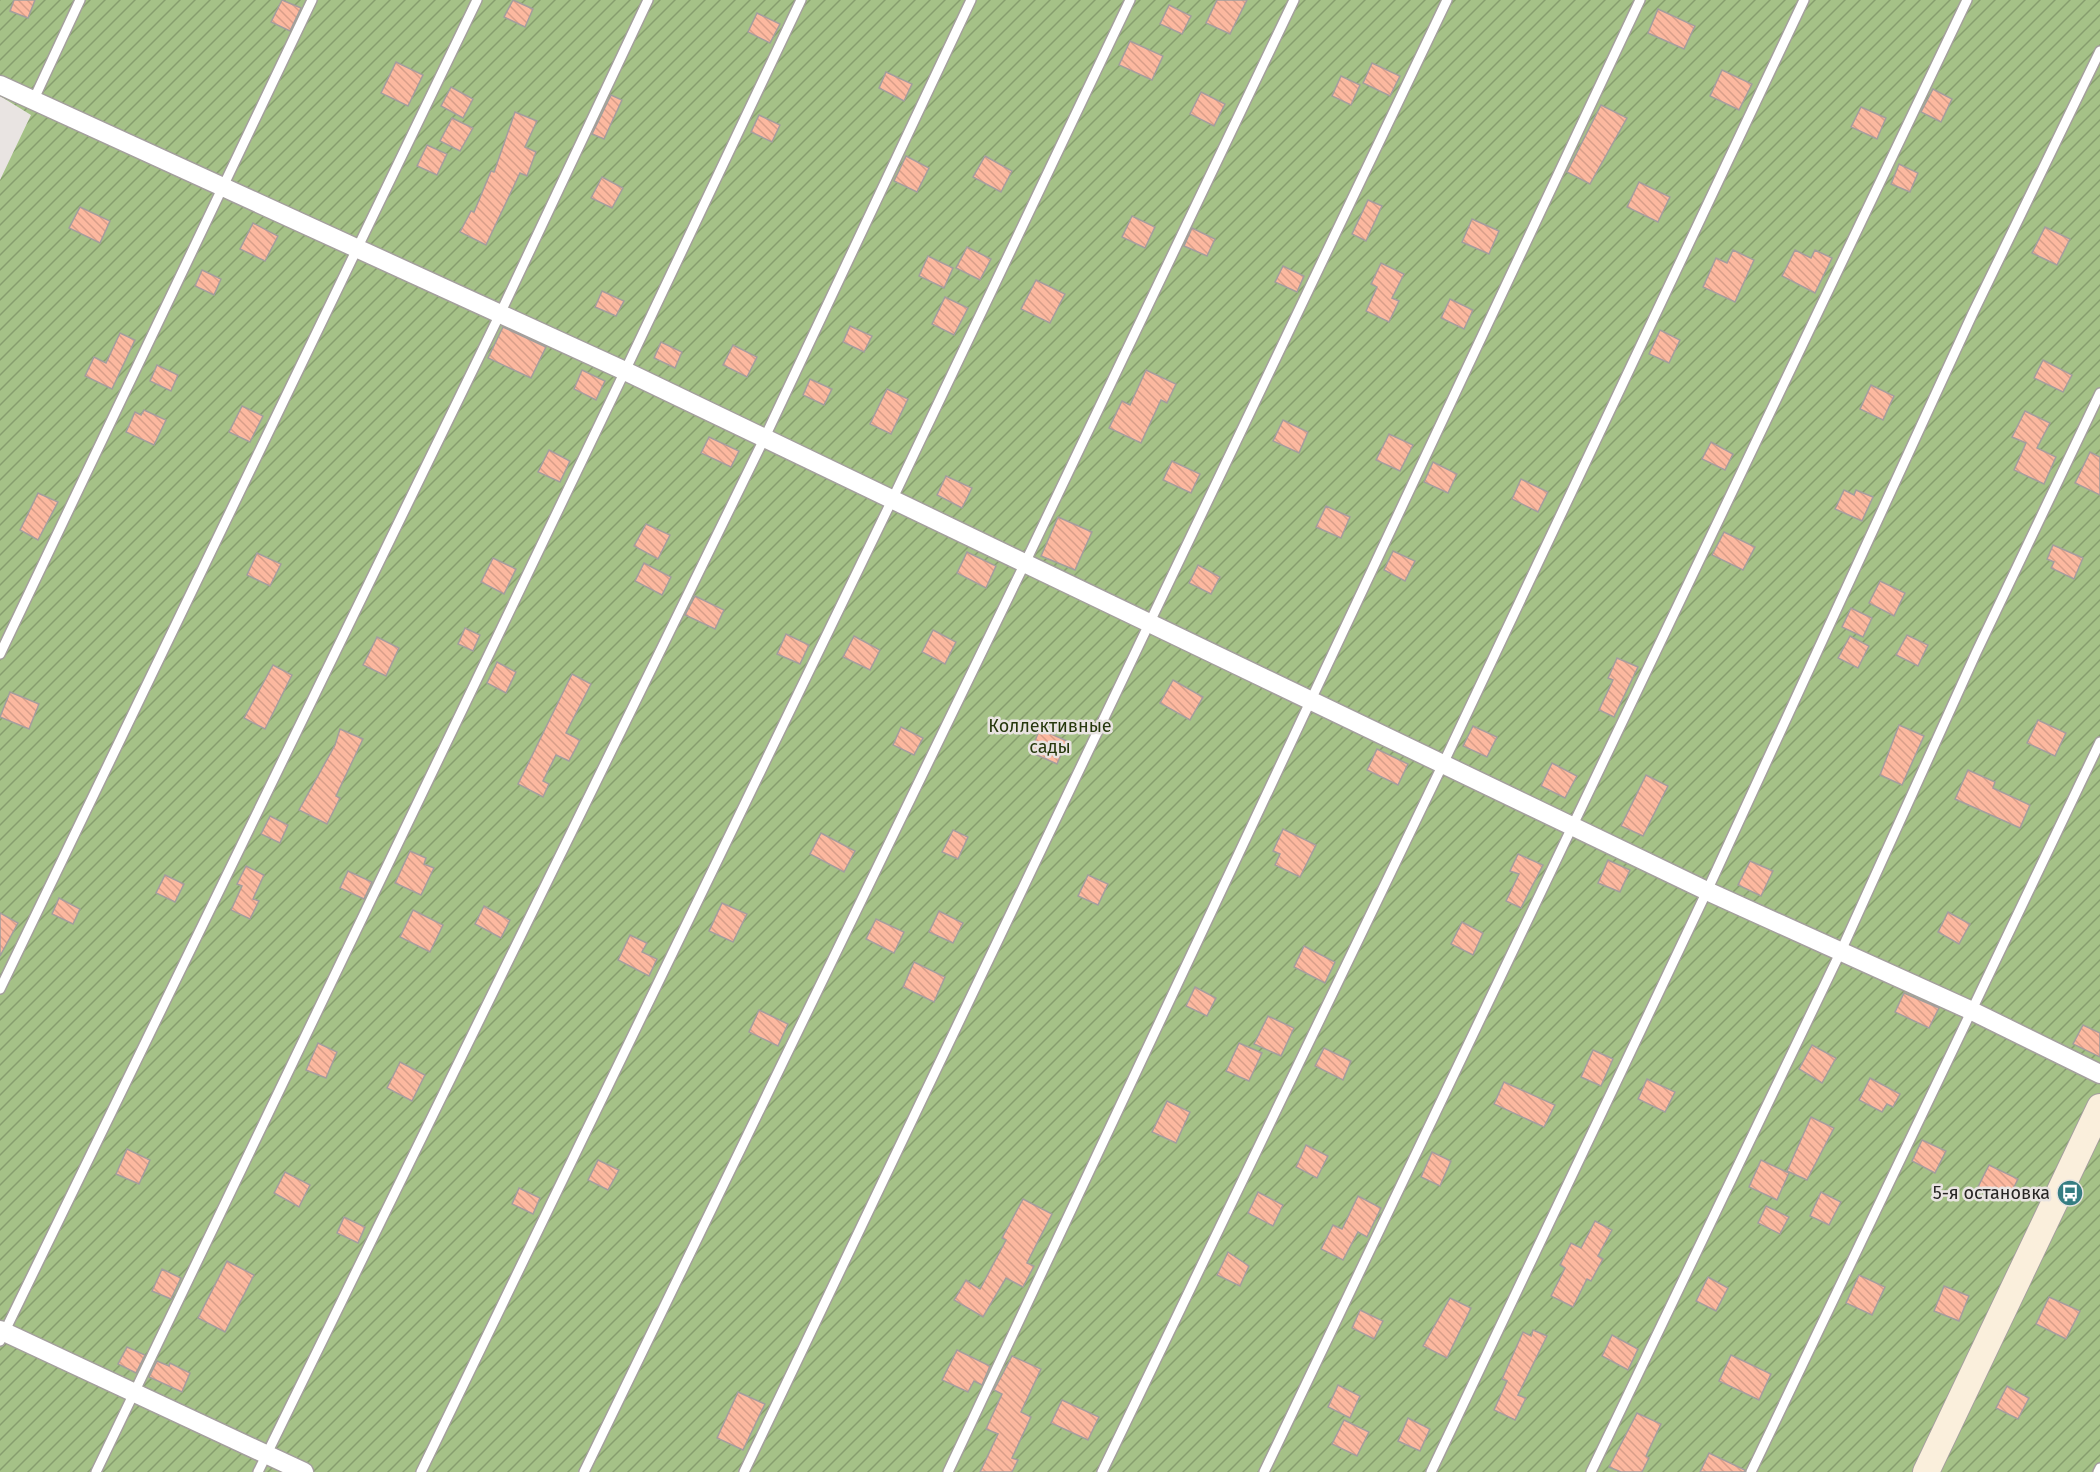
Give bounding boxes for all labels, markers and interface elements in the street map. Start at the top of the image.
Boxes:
park label: Коллективные сады [988,715,1112,758]
bus stop icon: 5-я остановка [2055,1178,2085,1208]
place label: 5-я остановка [1933,1182,2050,1204]

